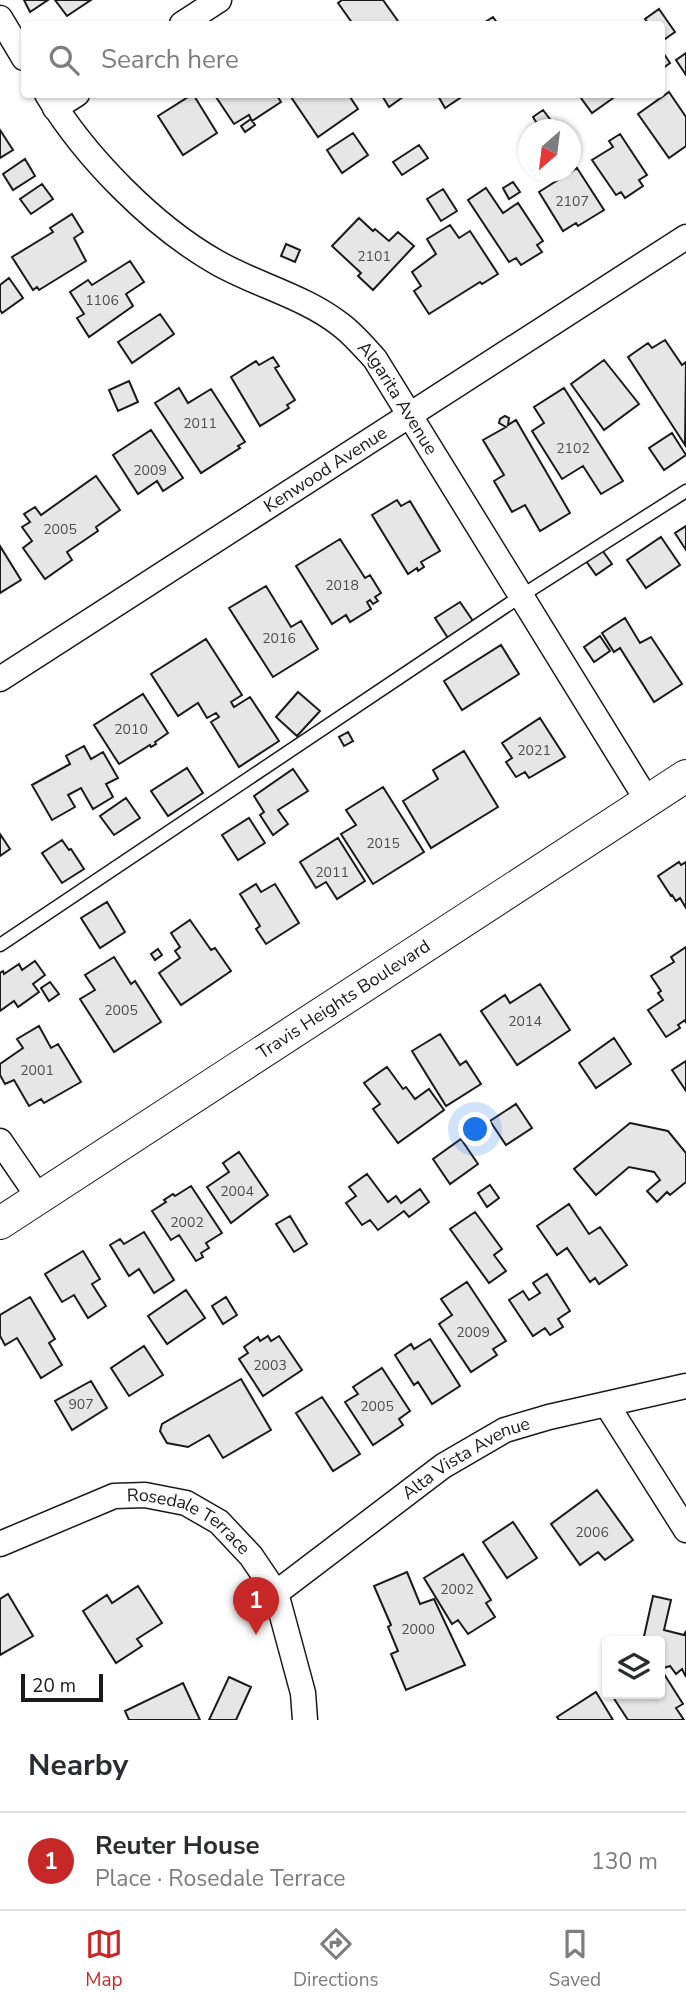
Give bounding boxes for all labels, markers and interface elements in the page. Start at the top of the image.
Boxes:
search box [21,21,665,98]
icon: search [45,41,83,79]
text: Search here [101,42,239,77]
north arrow [518,119,581,182]
house number: 2107 [555,192,589,211]
house number: 2101 [357,247,391,266]
house number: 1106 [85,291,119,310]
street label: Algarita Avenue [352,336,443,459]
house number: 2011 [183,414,217,433]
street label: Kenwood Avenue [259,421,392,518]
house number: 2102 [556,439,590,458]
house number: 2009 [133,461,167,480]
house number: 2005 [43,520,77,539]
house number: 2018 [325,576,359,595]
house number: 2016 [262,629,296,648]
house number: 2010 [114,720,148,739]
house number: 2021 [517,741,551,760]
house number: 2015 [366,834,400,853]
house number: 2011 [315,863,349,882]
street label: Travis Heights Boulevard [252,934,435,1064]
house number: 2005 [104,1001,138,1020]
house number: 2014 [508,1012,542,1031]
house number: 2001 [20,1061,54,1080]
your location [458,1112,492,1146]
house number: 2004 [220,1182,254,1201]
house number: 2002 [170,1213,204,1232]
house number: 2009 [456,1323,490,1342]
house number: 2003 [253,1356,287,1375]
house number: 907 [68,1395,94,1414]
house number: 2005 [360,1397,394,1416]
street label: Alta Vista Avenue [397,1411,533,1505]
street label: Rosedale Terrace [127,1483,256,1560]
house number: 2006 [575,1523,609,1542]
pin: 1 [233,1577,279,1635]
house number: 2002 [440,1580,474,1599]
house number: 2000 [401,1620,435,1639]
map controls [602,1636,665,1699]
button: layers [602,1636,665,1699]
scale bar [21,1671,103,1703]
text: 20 m [32,1673,76,1699]
text: Nearby [28,1745,128,1786]
text: Reuter House [95,1828,260,1863]
text: 1 [44,1846,58,1877]
text: 130 m [591,1846,658,1877]
text: Place · Rosedale Terrace [95,1863,345,1894]
tab: Map [85,1925,123,1993]
tab: Directions [293,1925,379,1993]
tab: Saved [549,1925,601,1993]

